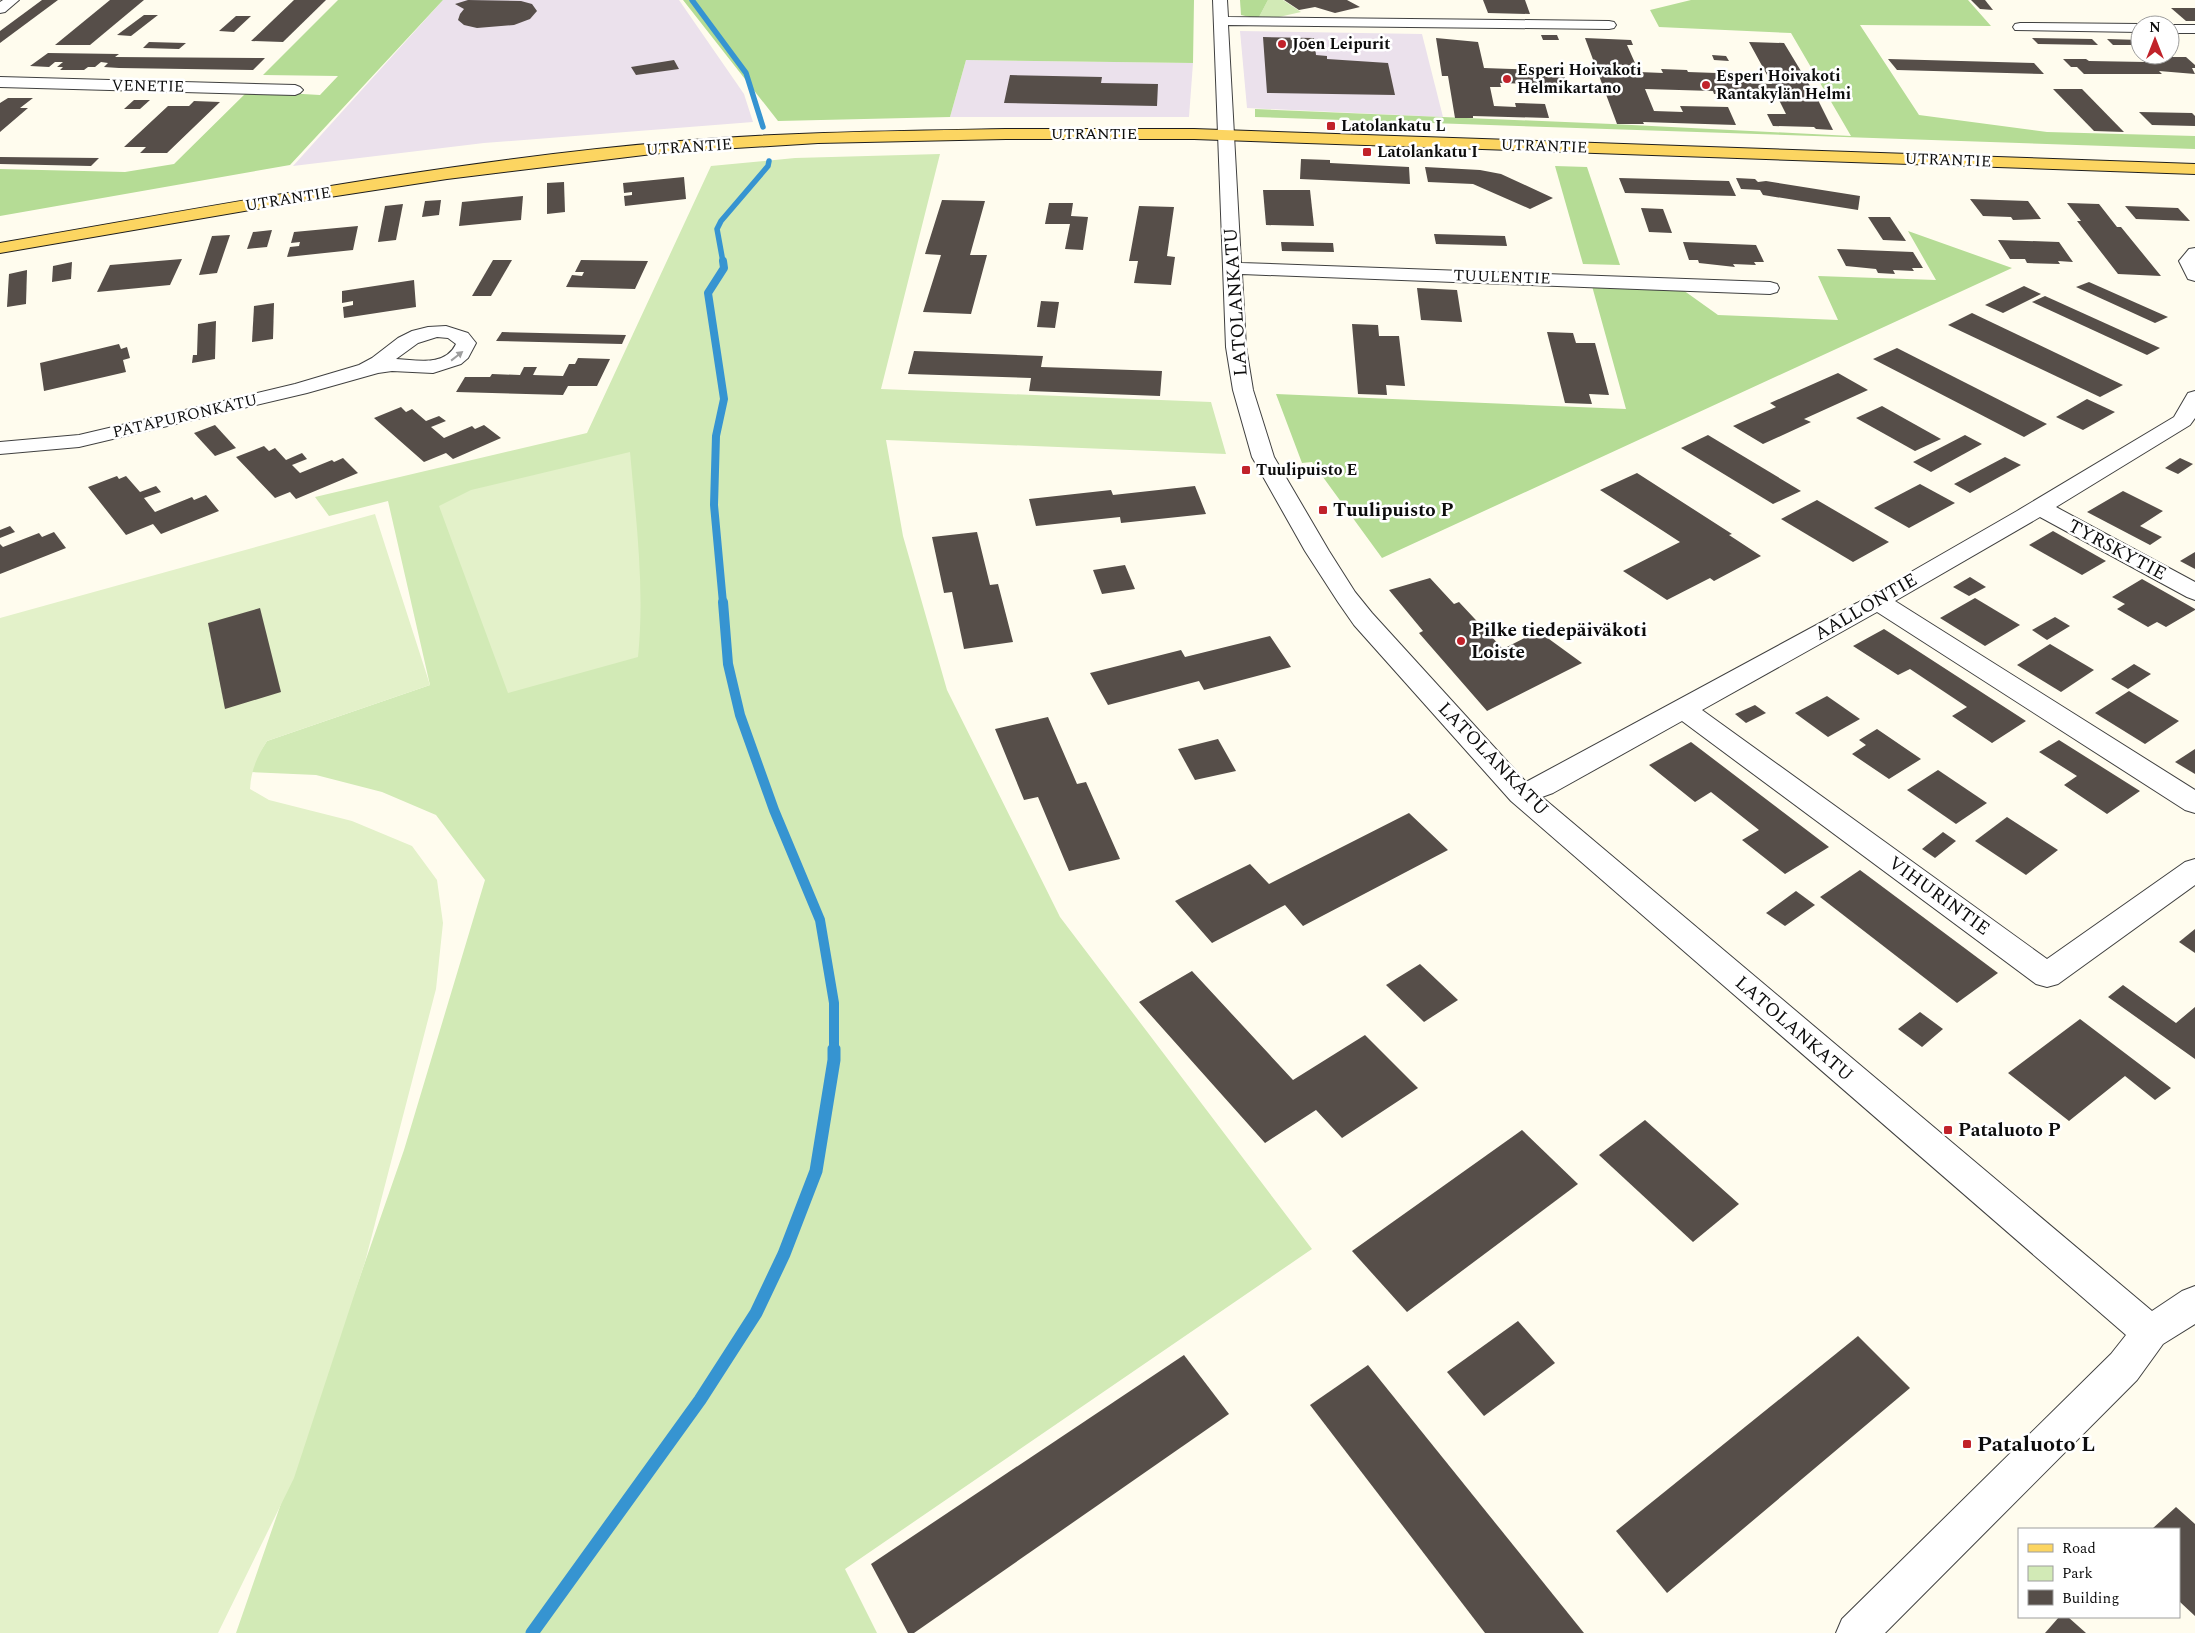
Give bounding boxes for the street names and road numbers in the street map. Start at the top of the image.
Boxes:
street label: VENETIE [111,73,185,99]
street label: UTRANTIE [1051,122,1137,146]
street label: UTRANTIE [645,132,733,162]
street label: UTRANTIE [1500,132,1588,160]
street label: UTRANTIE [1904,146,1992,174]
street label: UTRANTIE [243,180,333,218]
street label: LATOLANKATU [1216,227,1256,377]
street label: TUULENTIE [1453,263,1551,291]
street label: PATAPURONKATU [110,388,260,444]
street label: TYRSKYTIE [2062,512,2172,588]
street label: AALLONTIE [1809,566,1923,648]
street label: LATOLANKATU [1431,695,1555,823]
street label: VIHURINTIE [1882,849,1996,943]
street label: LATOLANKATU [1728,969,1860,1089]

